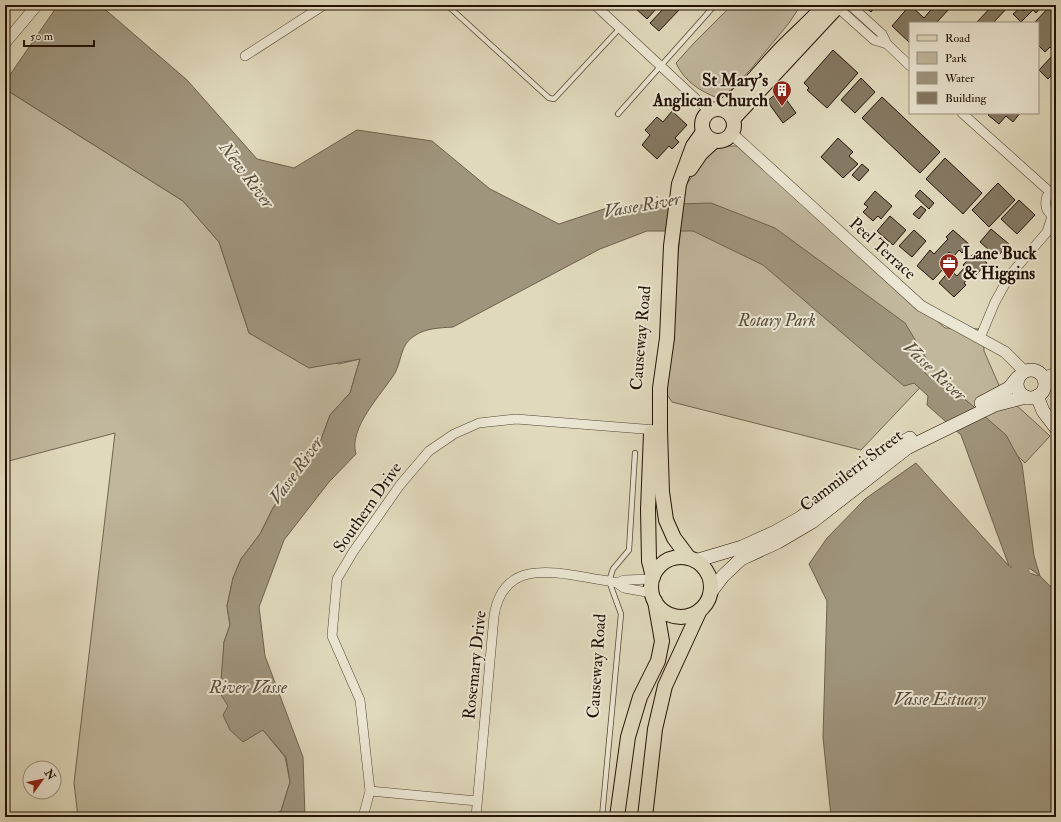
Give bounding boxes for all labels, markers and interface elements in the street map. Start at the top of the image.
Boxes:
scale bar [24,22,94,48]
legend [909,22,1039,114]
text: 50 m [30,29,54,44]
text: Road [945,31,970,46]
text: Park [945,51,967,66]
place label: St Mary's Anglican Church [652,70,768,112]
text: Water [944,71,975,86]
building icon: St Mary's Anglican Church [771,79,793,107]
text: Building [945,91,988,106]
water label: New River [213,137,280,214]
water label: Vasse River [602,187,684,224]
street label: Peel Terrace [845,213,920,284]
place label: Lane Buck & Higgins [963,243,1038,285]
office icon: Lane Buck & Higgins [938,252,960,280]
street label: Causeway Road [625,284,657,391]
park label: Rotary Park [737,310,816,331]
water label: Vasse River [898,336,972,407]
street label: Cammilerri Street [796,425,907,516]
water label: Vasse River [264,431,329,509]
street label: Southern Drive [329,458,406,557]
street label: Rosemary Drive [458,609,492,721]
street label: Causeway Road [582,612,612,719]
water label: River Vasse [208,676,288,699]
water label: Vasse Estuary [894,688,987,711]
north arrow [22,760,62,800]
text: N [41,766,59,783]

